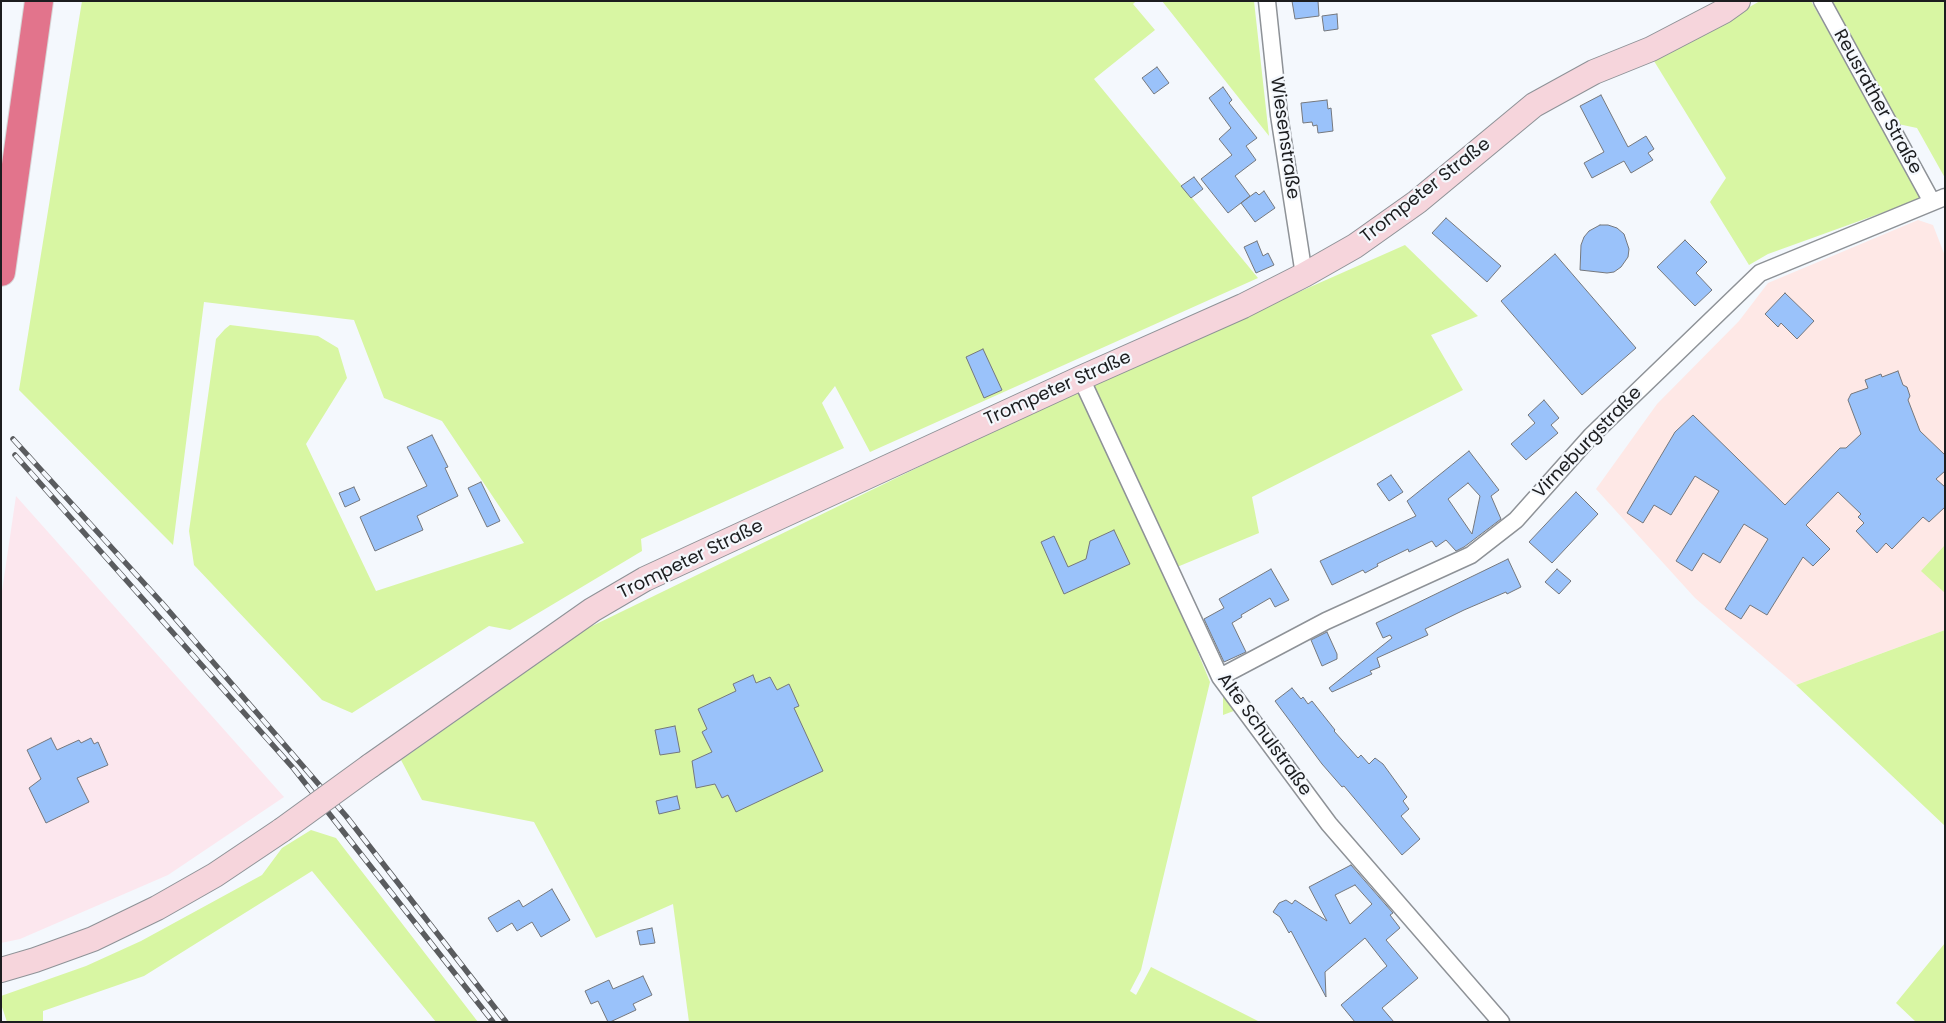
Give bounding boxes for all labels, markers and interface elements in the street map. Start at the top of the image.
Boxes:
street label: Reusrather Straße [1828,26,1926,178]
street label: Wiesenstraße [1265,75,1303,201]
street label: Trompeter Straße [1357,134,1495,248]
street label: Trompeter Straße [981,347,1135,431]
street label: Virneburgstraße [1529,383,1647,503]
street label: Trompeter Straße [615,516,767,604]
street label: Alte Schulstraße [1212,669,1316,801]

